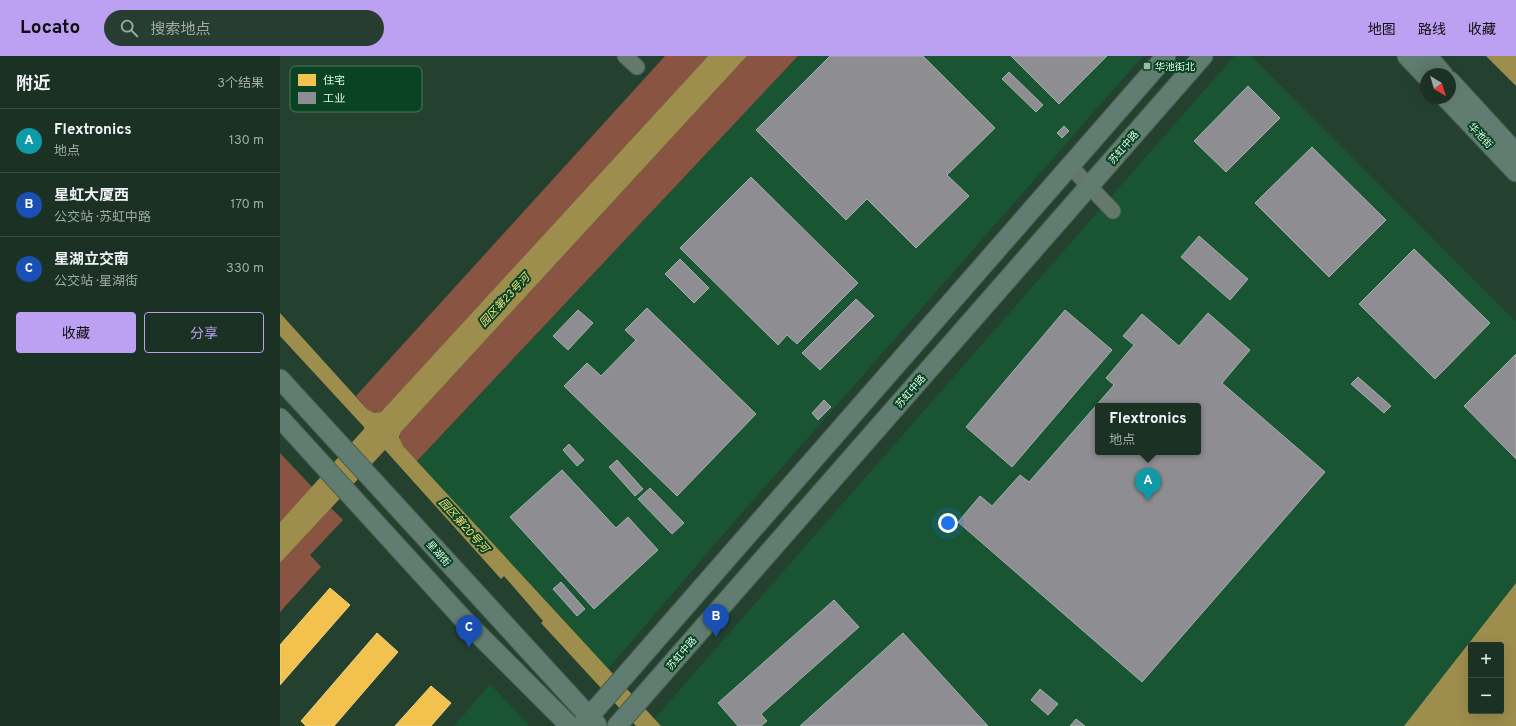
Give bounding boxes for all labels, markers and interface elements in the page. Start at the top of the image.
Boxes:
search box [104,10,384,46]
text: Locato [20,16,80,40]
icon: search [118,17,140,39]
text: 搜索地点 [150,21,210,40]
text: 地图 [1368,22,1396,39]
text: 路线 [1418,22,1446,39]
text: 收藏 [1468,22,1496,39]
marker: 华池街北 [1142,61,1152,71]
place label: 华池街北 [1155,61,1195,74]
legend [290,66,422,112]
north arrow [1420,68,1456,104]
text: 附近 [16,74,50,96]
text: 住宅 [323,74,345,88]
text: 3个结果 [217,76,264,92]
text: 工业 [323,92,345,106]
text: Flextronics [54,121,132,140]
street label: 华池街 [1465,121,1495,151]
street label: 苏虹中路 [1106,129,1142,167]
text: A [24,133,34,149]
text: 130 m [229,133,264,149]
text: 地点 [54,144,80,160]
text: 星虹大厦西 [54,187,129,206]
text: B [25,197,33,213]
text: 170 m [230,197,264,213]
text: 公交站 · 苏虹中路 [54,210,151,226]
text: 星湖立交南 [54,251,129,270]
text: C [25,261,33,277]
text: 330 m [226,261,264,277]
water label: 园区第23号河 [477,270,534,330]
text: 公交站 · 星湖街 [54,274,138,290]
button: 收藏 [16,312,136,353]
button: 分享 [144,312,264,353]
street label: 苏虹中路 [893,373,929,411]
popup [1095,403,1201,455]
text: Flextronics [1109,410,1187,429]
text: 地点 [1109,433,1135,449]
pin: A [1135,468,1161,501]
water label: 园区第20号河 [435,496,493,557]
your location [938,513,958,533]
street label: 星湖街 [423,539,453,570]
pin: B [703,604,729,637]
pin: C [456,615,482,648]
street label: 苏虹中路 [664,635,700,673]
map controls [1468,642,1504,714]
button: + [1468,642,1504,678]
button: − [1468,678,1504,714]

